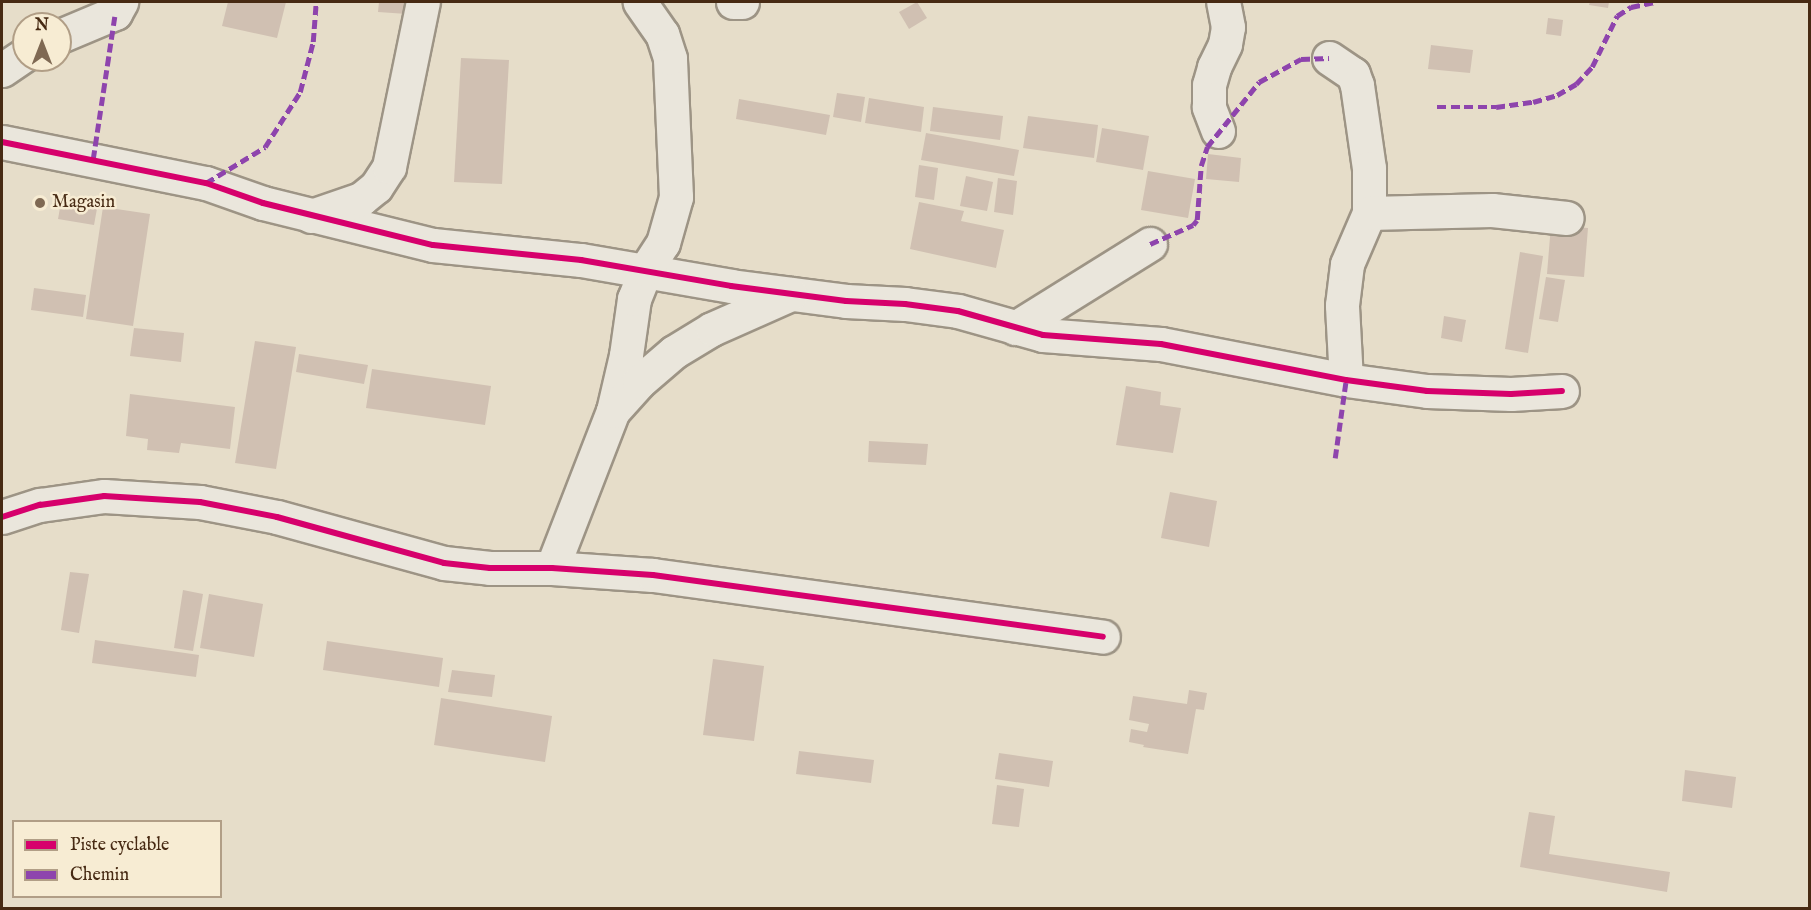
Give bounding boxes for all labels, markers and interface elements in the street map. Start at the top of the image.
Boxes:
north arrow [12,12,72,72]
text: N [35,16,49,36]
place label: Magasin [52,192,115,214]
marker: Magasin [33,196,47,210]
legend [12,820,222,898]
text: Piste cyclable [70,834,169,857]
text: Chemin [70,864,129,887]

